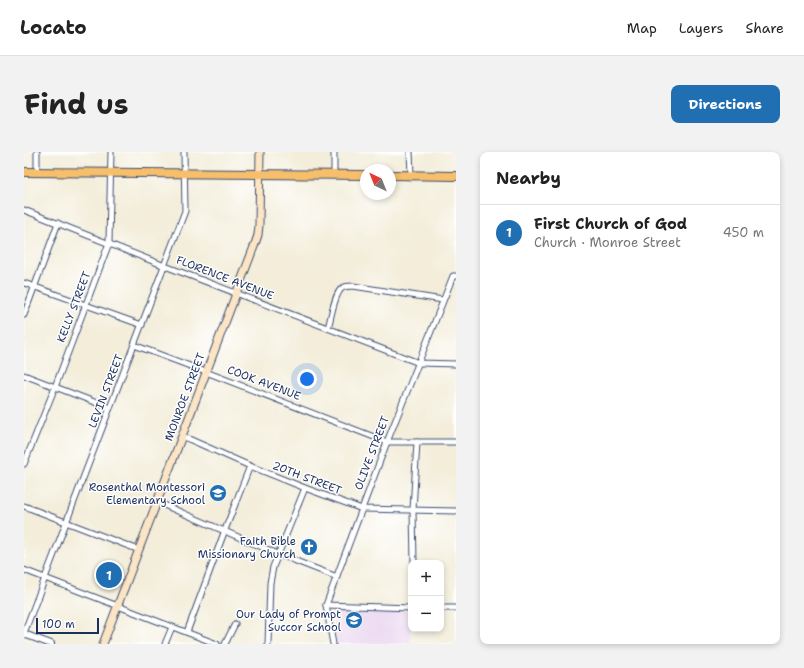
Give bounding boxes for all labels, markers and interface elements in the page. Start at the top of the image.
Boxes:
text: Locato [20,15,87,40]
text: Map [627,19,657,37]
text: Layers [679,19,723,37]
text: Share [745,19,784,37]
text: Find us [24,85,129,123]
button: Directions [671,85,780,123]
north arrow [360,164,396,200]
text: Nearby [496,167,561,189]
text: First Church of God [534,214,687,234]
text: 1 [506,224,512,241]
text: 450 m [723,224,764,241]
text: Church · Monroe Street [534,234,681,251]
street label: FLORENCE AVENUE [174,252,276,304]
street label: KELLY STREET [54,269,95,345]
street label: MONROE STREET [161,351,209,443]
street label: LEVIN STREET [85,352,127,430]
street label: COOK AVENUE [225,362,303,404]
your location [297,369,317,389]
street label: OLIVE STREET [351,414,393,492]
street label: 20TH STREET [270,458,344,498]
place label: Rosenthal Montessori Elementary School [89,480,206,508]
school or university icon: Rosenthal Montessori Elementary School [208,483,228,503]
place label: Faith Bible Missionary Church [198,534,296,562]
church icon: Faith Bible Missionary Church [299,537,319,557]
pin: 1 [96,560,122,590]
map controls [408,560,444,632]
button: + [408,560,444,596]
button: − [408,596,444,632]
place label: Our Lady of Prompt Succor School [236,607,342,635]
school or university icon: Our Lady of Prompt Succor School [344,610,364,630]
scale bar [36,616,99,635]
text: 100 m [42,617,75,632]

